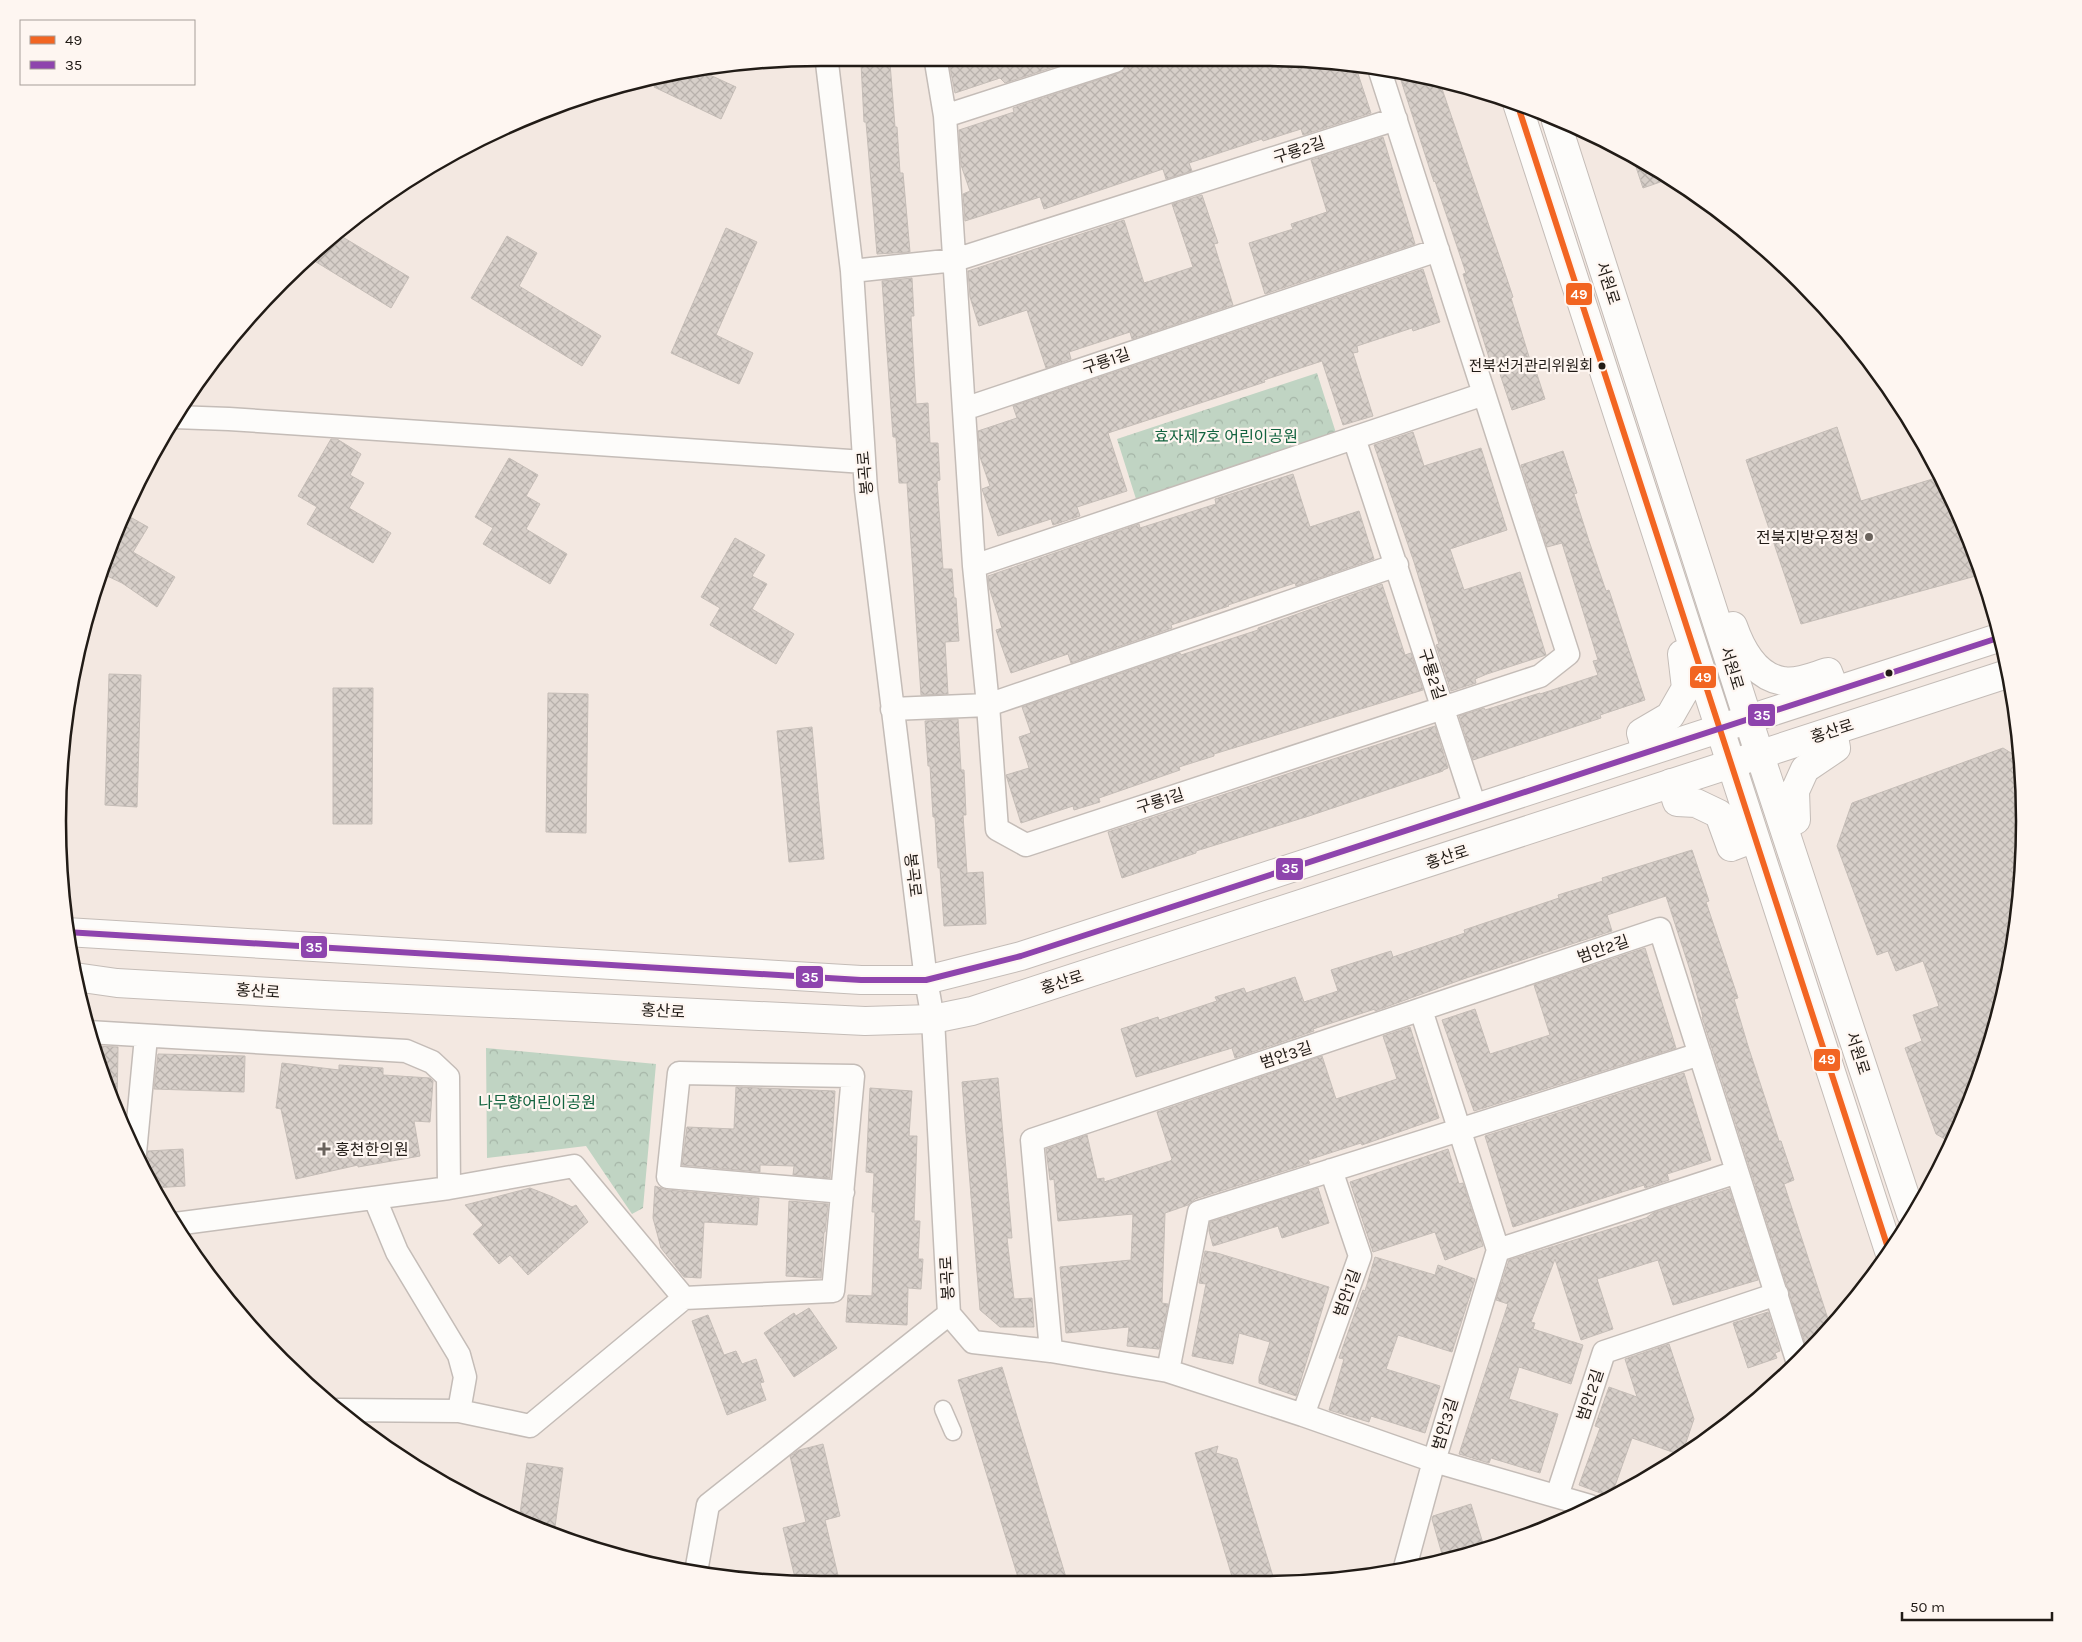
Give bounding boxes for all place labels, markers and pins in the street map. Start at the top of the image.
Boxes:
place label: 전북선거관리위원회 [1469,357,1593,375]
marker: 전북선거관리위원회 [1597,361,1607,371]
place label: 전북지방우정청 [1756,528,1859,547]
marker: 전북지방우정청 [1863,531,1875,543]
unlabelled marker [1884,668,1894,678]
place label: 홍천한의원 [335,1140,409,1159]
marker: 홍천한의원 [317,1142,331,1156]

